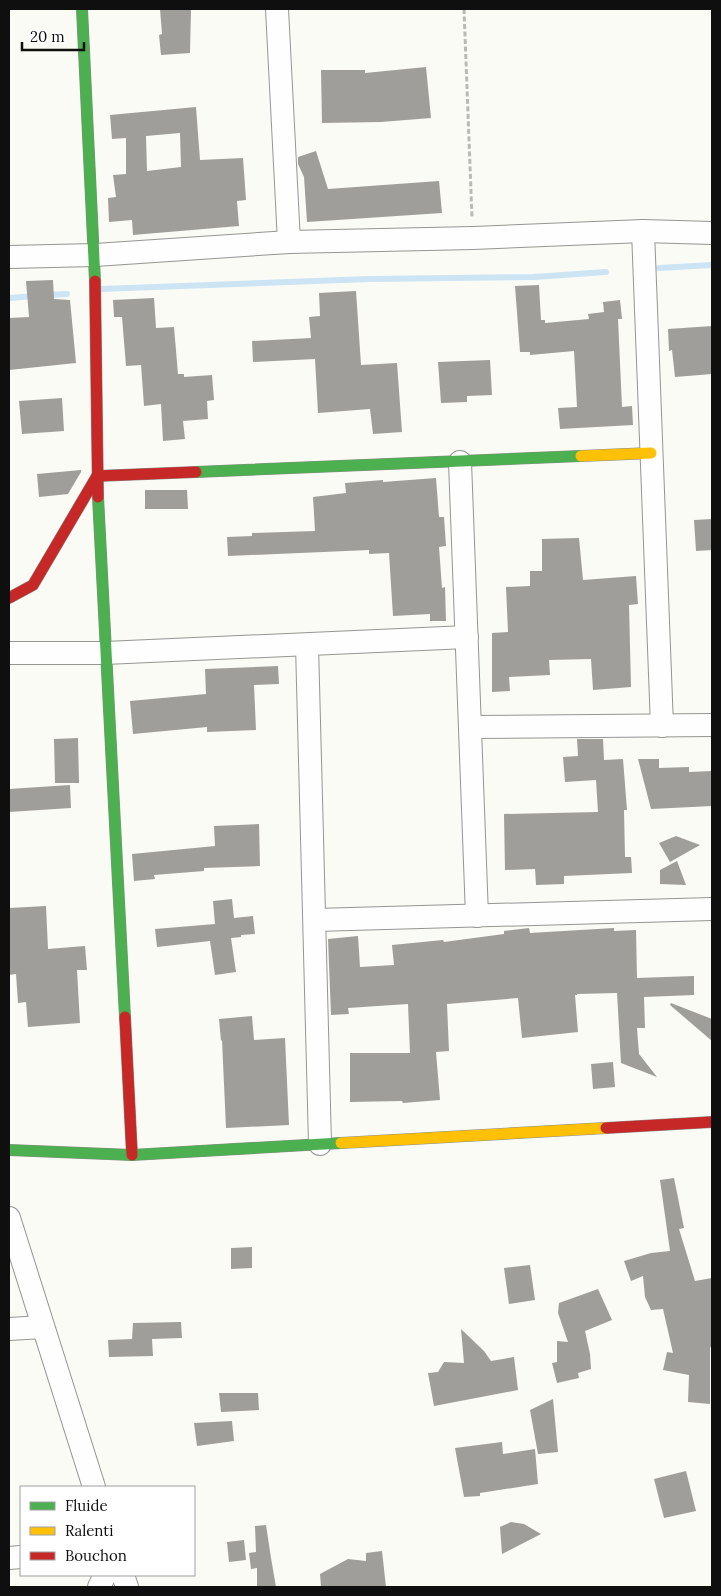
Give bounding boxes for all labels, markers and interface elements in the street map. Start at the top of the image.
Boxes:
scale bar [22,20,85,52]
text: 20 m [30,27,65,46]
legend [20,1486,195,1576]
text: Fluide [65,1496,108,1515]
text: Ralenti [65,1521,113,1540]
text: Bouchon [65,1546,127,1565]

